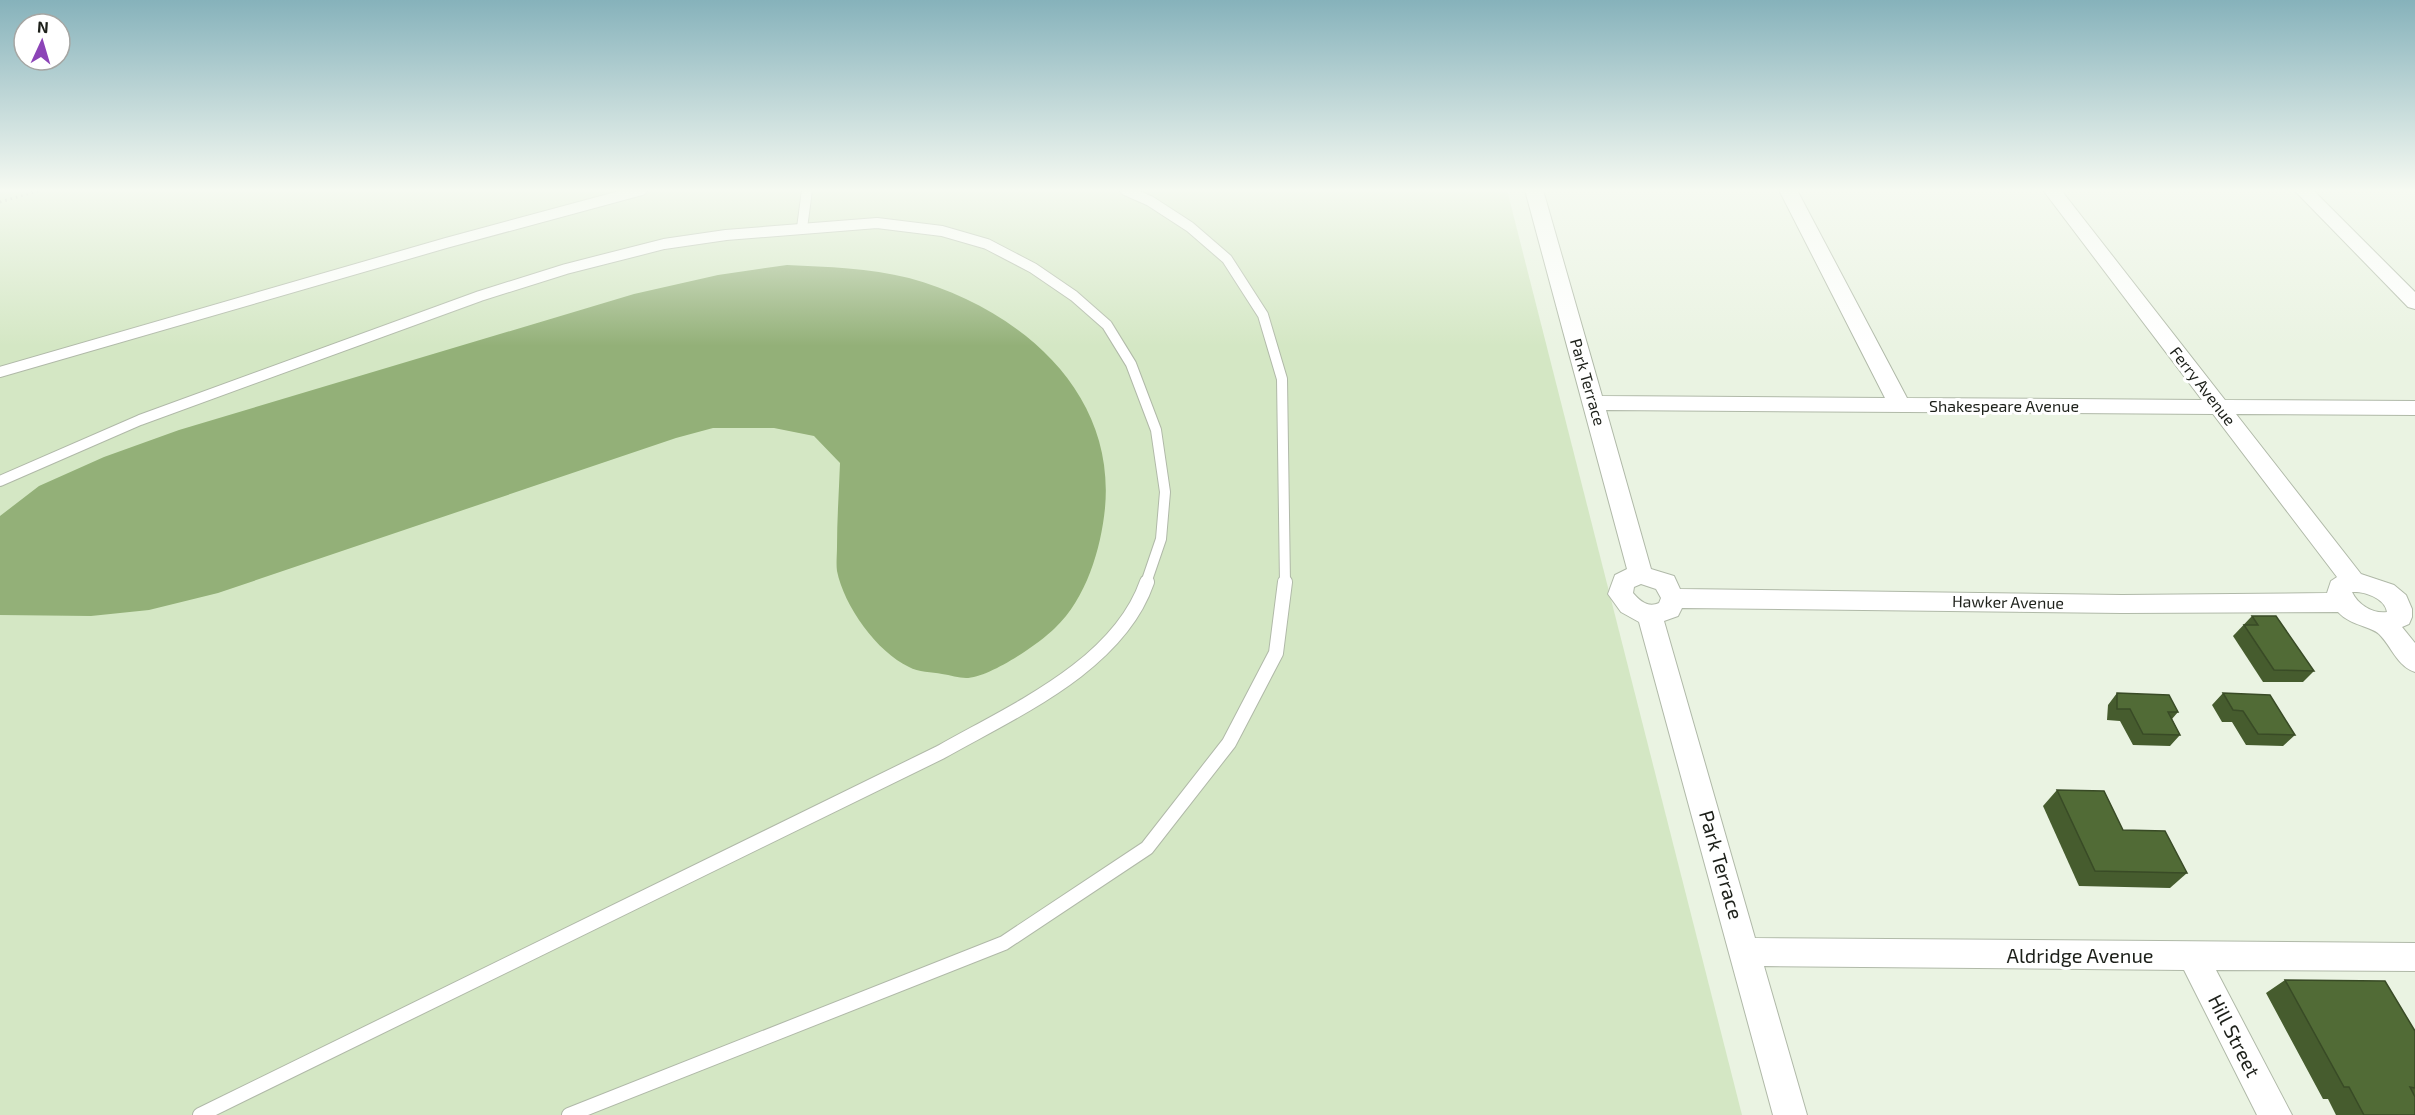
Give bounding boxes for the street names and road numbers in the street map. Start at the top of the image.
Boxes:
street label: Park Terrace [1567,336,1610,428]
street label: Ferry Avenue [2167,343,2240,429]
street label: Shakespeare Avenue [1929,396,2079,415]
street label: Hawker Avenue [1952,591,2064,612]
street label: Park Terrace [1695,807,1749,922]
street label: Aldridge Avenue [2006,943,2154,967]
street label: Hill Street [2204,990,2266,1081]

